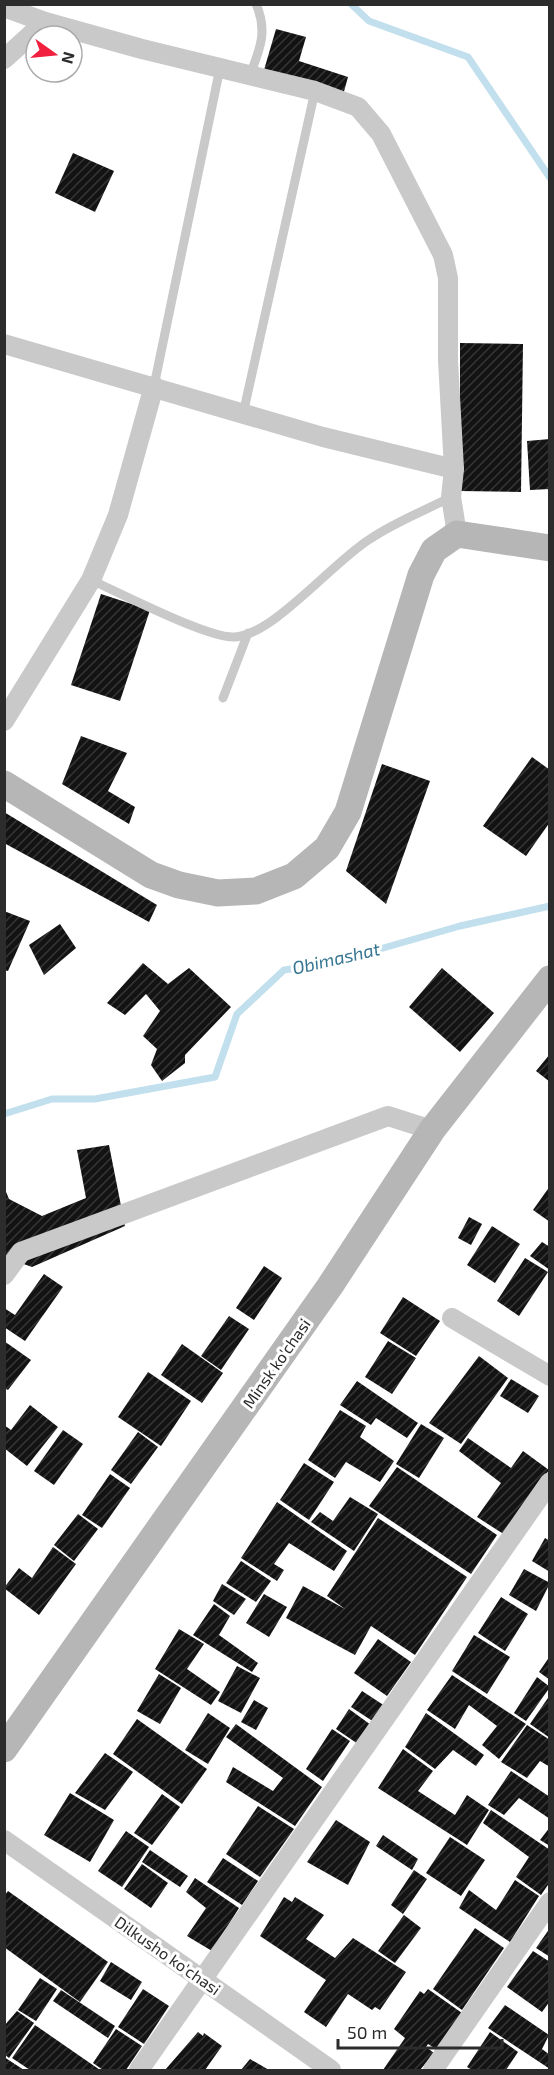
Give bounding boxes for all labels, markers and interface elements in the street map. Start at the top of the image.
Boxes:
north arrow [24,24,84,84]
text: N [58,50,80,66]
water label: Obimashat [290,937,382,979]
street label: Minsk ko'chasi [238,1315,314,1411]
street label: Dilkusho ko'chasi [112,1912,224,1998]
scale bar [338,2012,502,2050]
text: 50 m [347,2021,387,2043]

